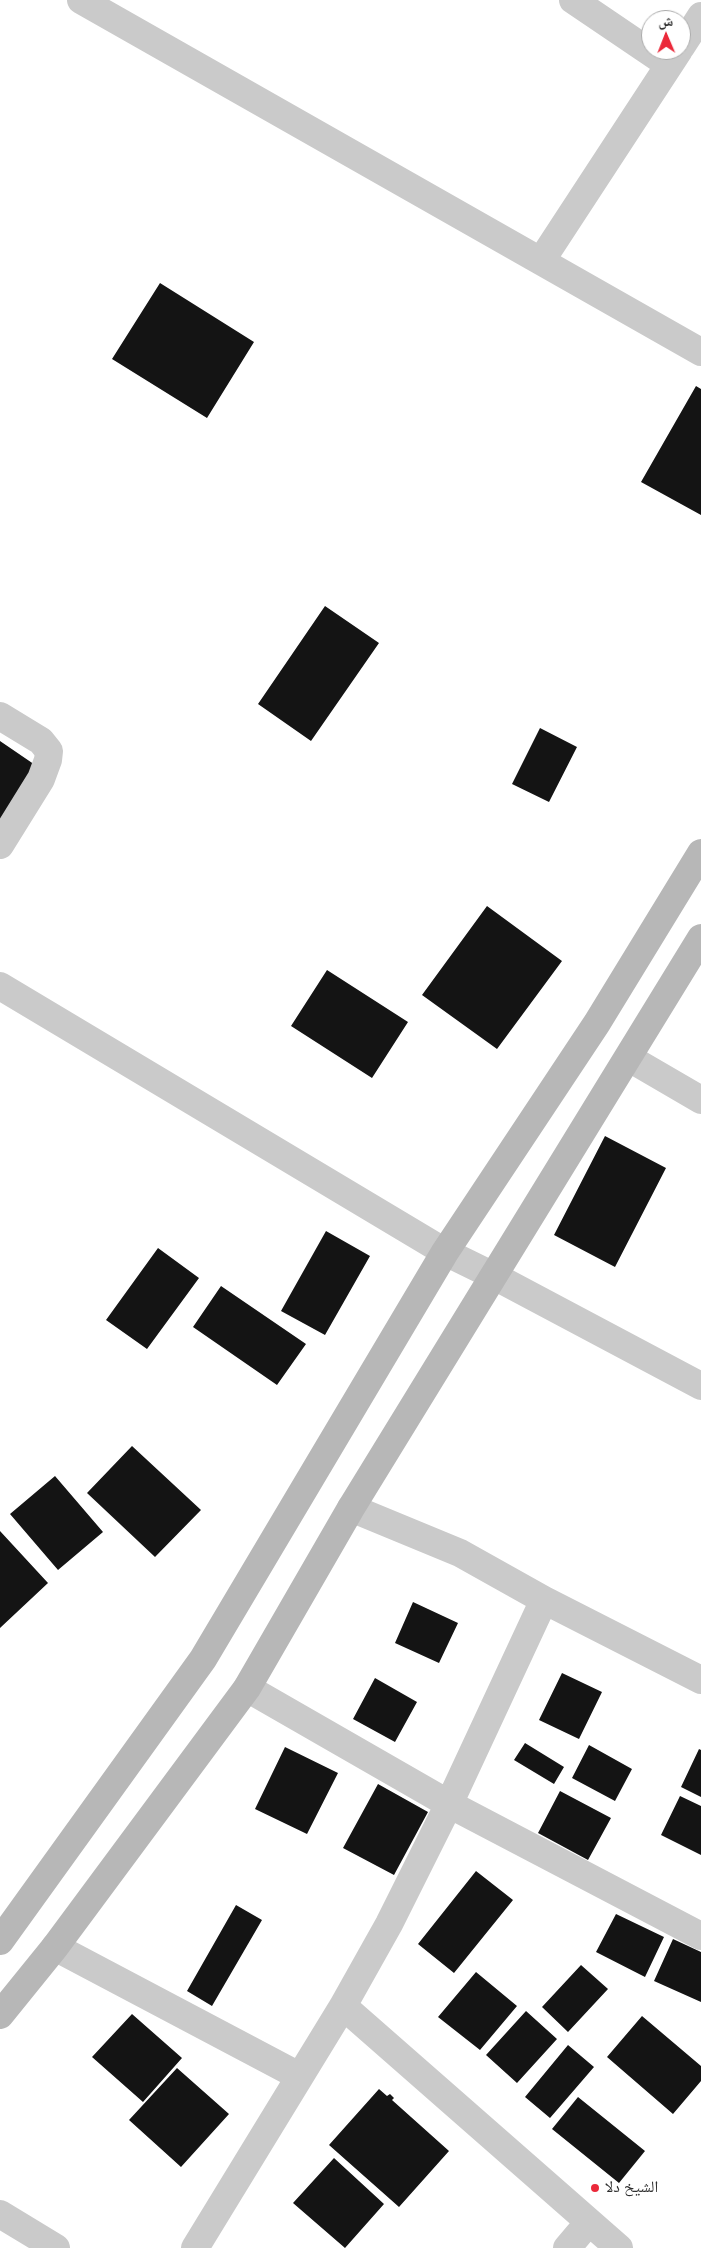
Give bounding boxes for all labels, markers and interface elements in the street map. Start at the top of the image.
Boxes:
north arrow [641,10,691,60]
text: ش [658,12,673,30]
place label: الشيخ دلا [605,2178,658,2198]
marker: الشيخ دلا [589,2182,601,2194]

